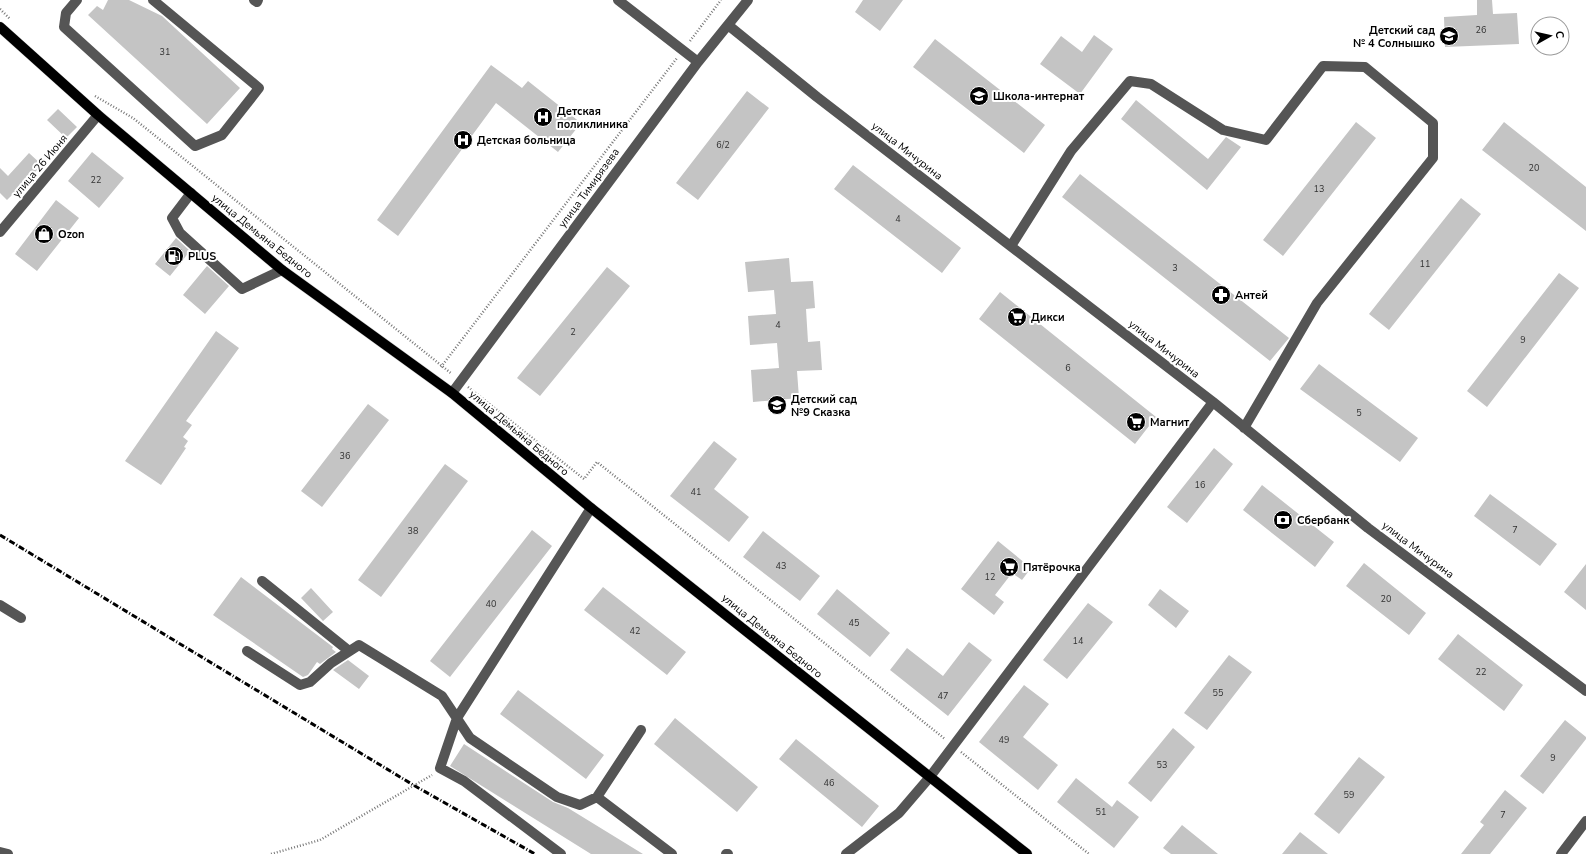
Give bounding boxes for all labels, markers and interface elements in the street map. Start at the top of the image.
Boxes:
north arrow [1530,16,1570,56]
place label: Детский сад № 4 Солнышко [1353,23,1435,51]
house number: 26 [1476,24,1486,36]
school or university icon: Детский сад № 4 Солнышко [1438,25,1460,47]
text: С [1551,30,1567,40]
house number: 31 [160,46,170,58]
school or university icon: Школа-интернат [968,85,990,107]
place label: Школа-интернат [993,89,1085,104]
place label: Детская поликлиника [557,104,628,132]
hospital icon: Детская поликлиника [532,106,554,128]
street label: улица Мичурина [868,118,946,184]
hospital icon: Детская больница [452,129,474,151]
street label: улица 26 Июня [9,131,71,201]
place label: Детская больница [477,133,576,148]
house number: 6/2 [716,139,730,151]
street label: улица Тимирязева [555,145,623,231]
house number: 20 [1529,162,1539,174]
house number: 22 [91,174,101,186]
house number: 13 [1314,183,1324,195]
street label: улица Демьяна Бедного [208,191,316,281]
house number: 4 [895,213,901,225]
shop icon: Ozon [33,223,55,245]
place label: Ozon [58,227,85,242]
fuel station icon: PLUS [163,245,185,267]
place label: PLUS [188,249,216,264]
house number: 11 [1420,258,1430,270]
house number: 3 [1172,262,1178,274]
pharmacy icon: Антей [1210,284,1232,306]
place label: Антей [1235,288,1268,303]
supermarket icon: Дикси [1006,306,1028,328]
place label: Дикси [1031,310,1065,325]
street label: улица Мичурина [1125,316,1203,382]
house number: 4 [775,319,781,331]
house number: 2 [570,326,576,338]
house number: 9 [1520,334,1526,346]
house number: 6 [1065,362,1071,374]
street label: улица Демьяна Бедного [466,387,572,479]
place label: Детский сад №9 Сказка [791,392,857,420]
school or university icon: Детский сад №9 Сказка [766,394,788,416]
house number: 5 [1356,407,1362,419]
supermarket icon: Магнит [1125,411,1147,433]
place label: Магнит [1150,415,1190,430]
house number: 36 [340,450,350,462]
house number: 16 [1195,479,1205,491]
house number: 41 [691,486,701,498]
bank icon: Сбербанк [1272,509,1294,531]
place label: Сбербанк [1297,513,1350,528]
street label: улица Мичурина [1379,518,1457,582]
house number: 7 [1512,524,1518,536]
house number: 38 [408,525,418,537]
supermarket icon: Пятёрочка [998,556,1020,578]
house number: 43 [776,560,786,572]
place label: Пятёрочка [1023,560,1081,575]
house number: 12 [985,571,995,583]
street label: улица Демьяна Бедного [718,591,826,681]
house number: 20 [1381,593,1391,605]
house number: 40 [486,598,496,610]
house number: 45 [849,617,859,629]
house number: 42 [630,625,640,637]
house number: 14 [1073,635,1084,647]
house number: 22 [1476,666,1486,678]
house number: 55 [1213,687,1223,699]
house number: 47 [938,690,948,702]
house number: 49 [999,734,1009,746]
house number: 9 [1550,752,1556,764]
house number: 53 [1157,759,1167,771]
house number: 46 [824,777,834,789]
house number: 59 [1344,789,1354,801]
house number: 51 [1096,806,1106,818]
house number: 7 [1500,809,1506,821]

